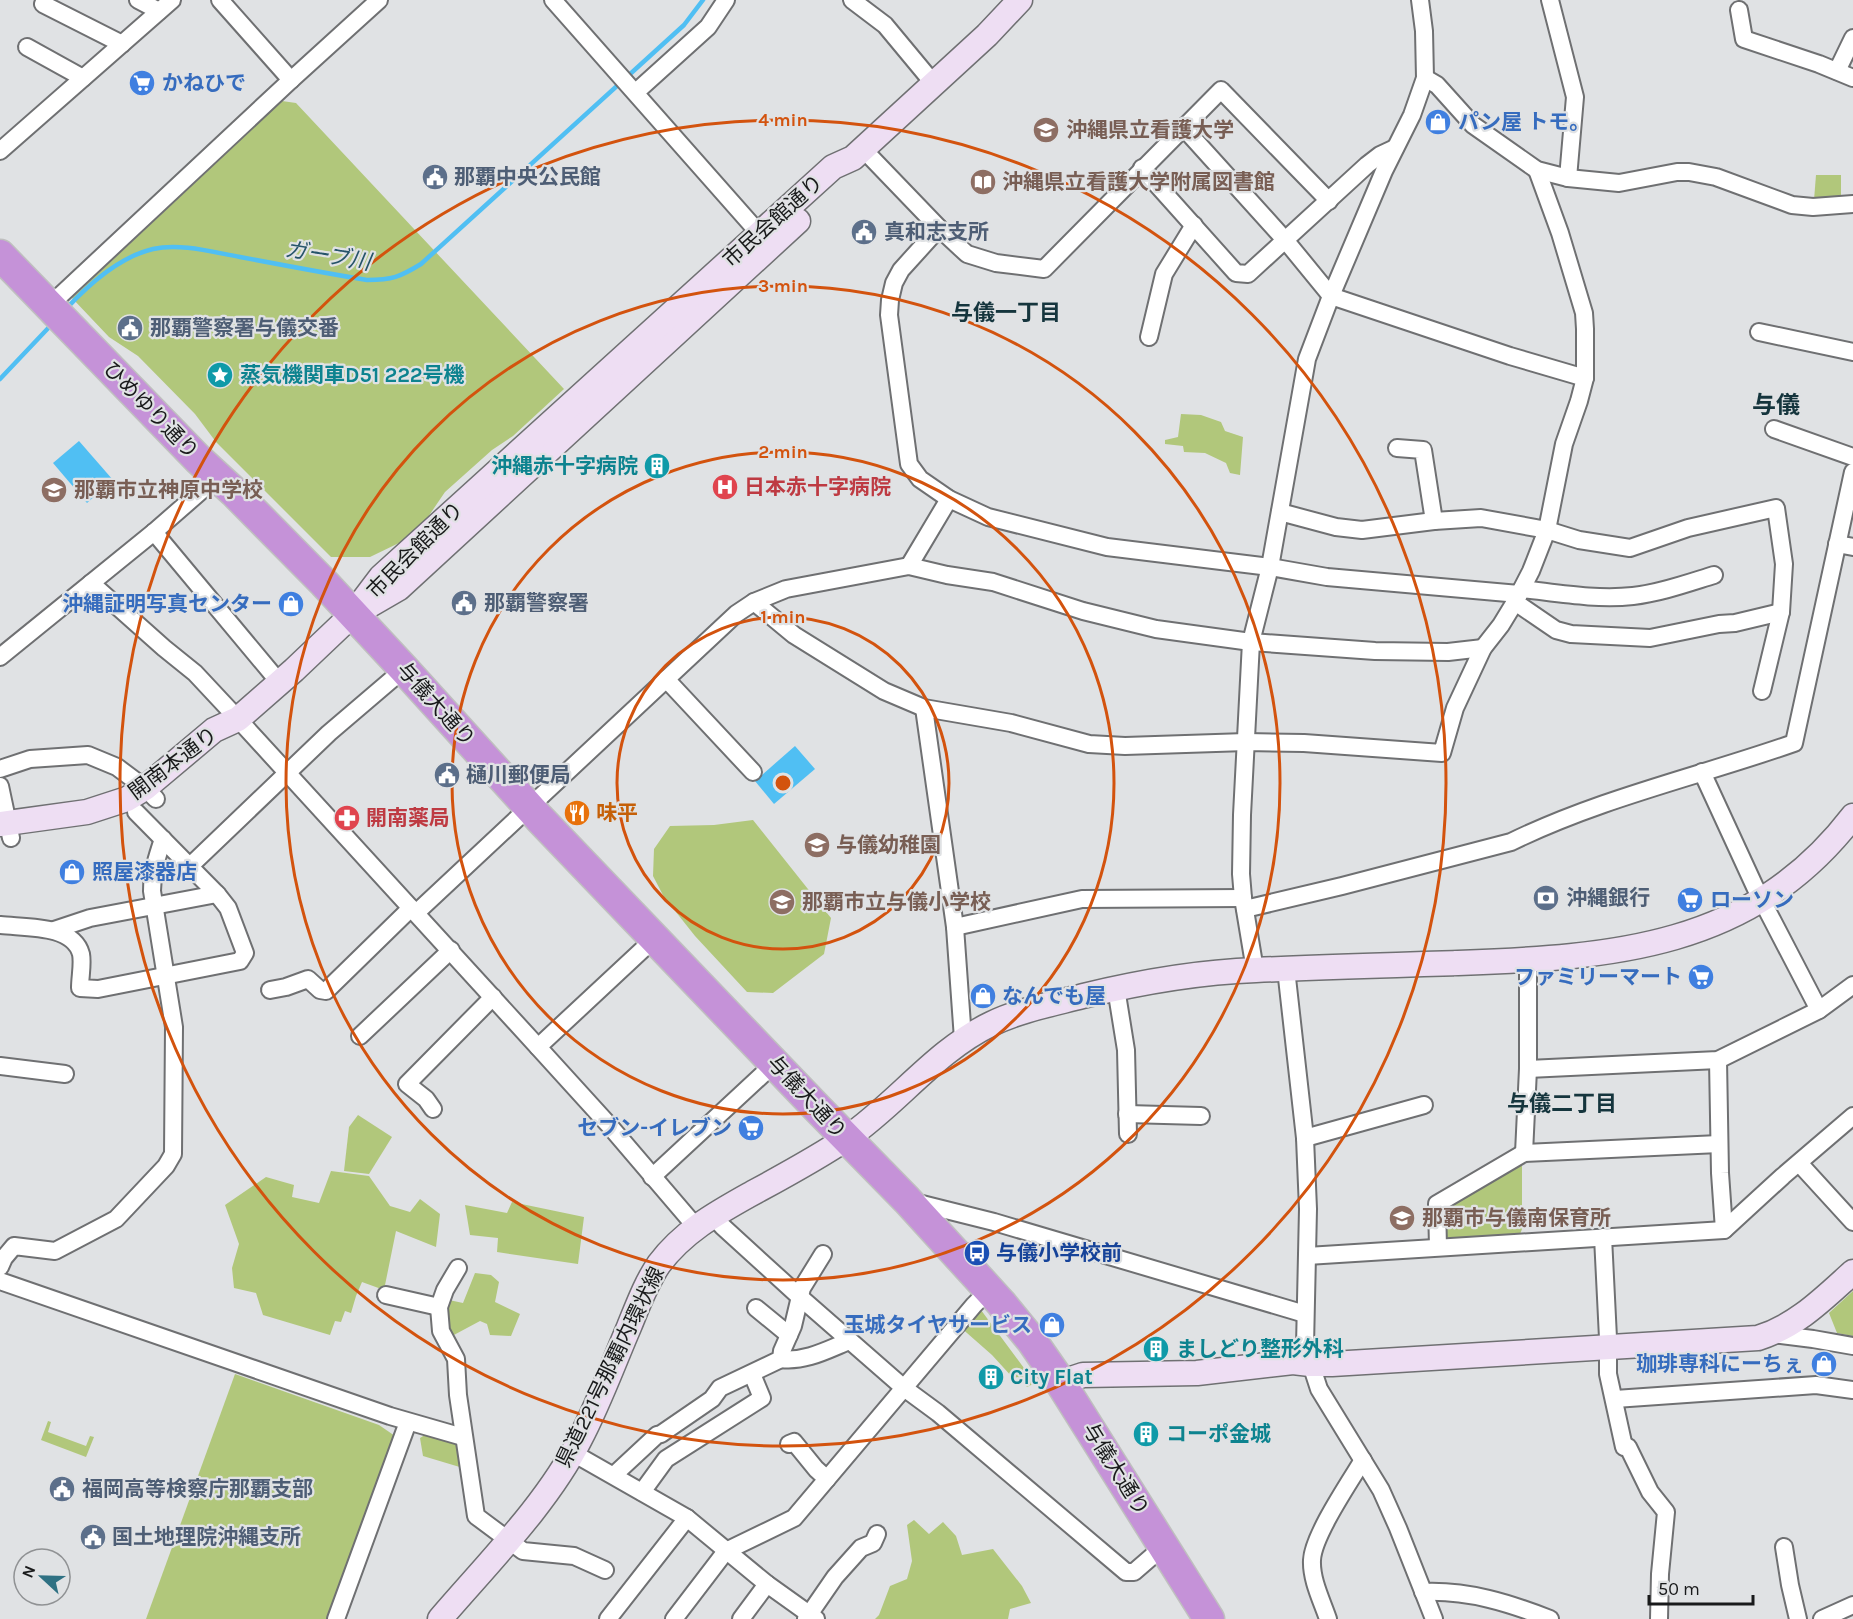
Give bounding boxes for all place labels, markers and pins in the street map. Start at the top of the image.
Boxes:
supermarket icon: かねひで [127,68,157,98]
place label: かねひで [162,71,246,95]
shop icon: パン屋 トモ。 [1423,107,1453,137]
place label: パン屋 トモ。 [1458,110,1590,134]
school or university icon: 沖縄県立看護大学 [1031,115,1061,145]
place label: 沖縄県立看護大学 [1066,118,1234,142]
public building icon: 那覇中央公民館 [420,162,450,192]
place label: 那覇中央公民館 [454,165,601,189]
library icon: 沖縄県立看護大学附属図書館 [968,167,998,197]
place label: 沖縄県立看護大学附属図書館 [1002,170,1275,194]
public building icon: 真和志支所 [849,217,879,247]
place label: 真和志支所 [884,220,989,244]
public building icon: 那覇警察署与儀交番 [115,313,145,343]
place label: 那覇警察署与儀交番 [150,316,339,340]
place icon: 蒸気機関車D51 222号機 [205,360,235,390]
place label: 蒸気機関車D51 222号機 [240,363,465,387]
building icon: 沖縄赤十字病院 [642,451,672,481]
place label: 沖縄赤十字病院 [491,454,638,478]
hospital icon: 日本赤十字病院 [710,472,740,502]
school or university icon: 那覇市立神原中学校 [39,475,69,505]
place label: 日本赤十字病院 [744,475,891,499]
place label: 那覇市立神原中学校 [74,478,263,502]
public building icon: 那覇警察署 [449,588,479,618]
shop icon: 沖縄証明写真センター [276,589,306,619]
place label: 那覇警察署 [484,591,589,615]
place label: 沖縄証明写真センター [62,592,272,616]
public building icon: 樋川郵便局 [432,760,462,790]
place label: 樋川郵便局 [466,763,571,787]
centre of rings [773,773,793,793]
restaurant icon: 味平 [562,798,592,828]
place label: 味平 [596,801,638,825]
pharmacy icon: 開南薬局 [332,803,362,833]
place label: 開南薬局 [366,806,450,830]
school or university icon: 与儀幼稚園 [802,830,832,860]
place label: 与儀幼稚園 [836,833,941,857]
shop icon: 照屋漆器店 [57,857,87,887]
place label: 照屋漆器店 [92,860,197,884]
bank icon: 沖縄銀行 [1531,883,1561,913]
supermarket icon: ローソン [1675,885,1705,915]
place label: 沖縄銀行 [1566,886,1650,910]
school or university icon: 那覇市立与儀小学校 [767,887,797,917]
place label: ローソン [1710,888,1794,912]
place label: 那覇市立与儀小学校 [802,890,991,914]
supermarket icon: ファミリーマート [1686,962,1716,992]
place label: ファミリーマート [1514,965,1682,989]
shop icon: なんでも屋 [968,981,998,1011]
place label: なんでも屋 [1002,984,1106,1008]
supermarket icon: セブン-イレブン [736,1113,766,1143]
place label: セブン-イレブン [577,1116,732,1140]
school or university icon: 那覇市与儀南保育所 [1387,1203,1417,1233]
place label: 那覇市与儀南保育所 [1422,1206,1611,1230]
bus stop icon: 与儀小学校前 [962,1238,992,1268]
place label: 与儀小学校前 [996,1241,1122,1265]
shop icon: 玉城タイヤサービス [1037,1310,1067,1340]
place label: 玉城タイヤサービス [844,1313,1032,1337]
building icon: ましどり整形外科 [1141,1334,1171,1364]
place label: ましどり整形外科 [1176,1337,1344,1361]
shop icon: 珈琲専科にーちぇ [1809,1349,1839,1379]
place label: 珈琲専科にーちぇ [1636,1352,1804,1376]
building icon: City Flat [976,1362,1006,1392]
place label: City Flat [1010,1365,1093,1389]
building icon: コーポ金城 [1131,1419,1161,1449]
place label: コーポ金城 [1166,1422,1271,1446]
public building icon: 福岡高等検察庁那覇支部 [47,1474,77,1504]
place label: 福岡高等検察庁那覇支部 [82,1477,313,1501]
public building icon: 国土地理院沖縄支所 [78,1522,108,1552]
place label: 国土地理院沖縄支所 [112,1525,301,1549]

